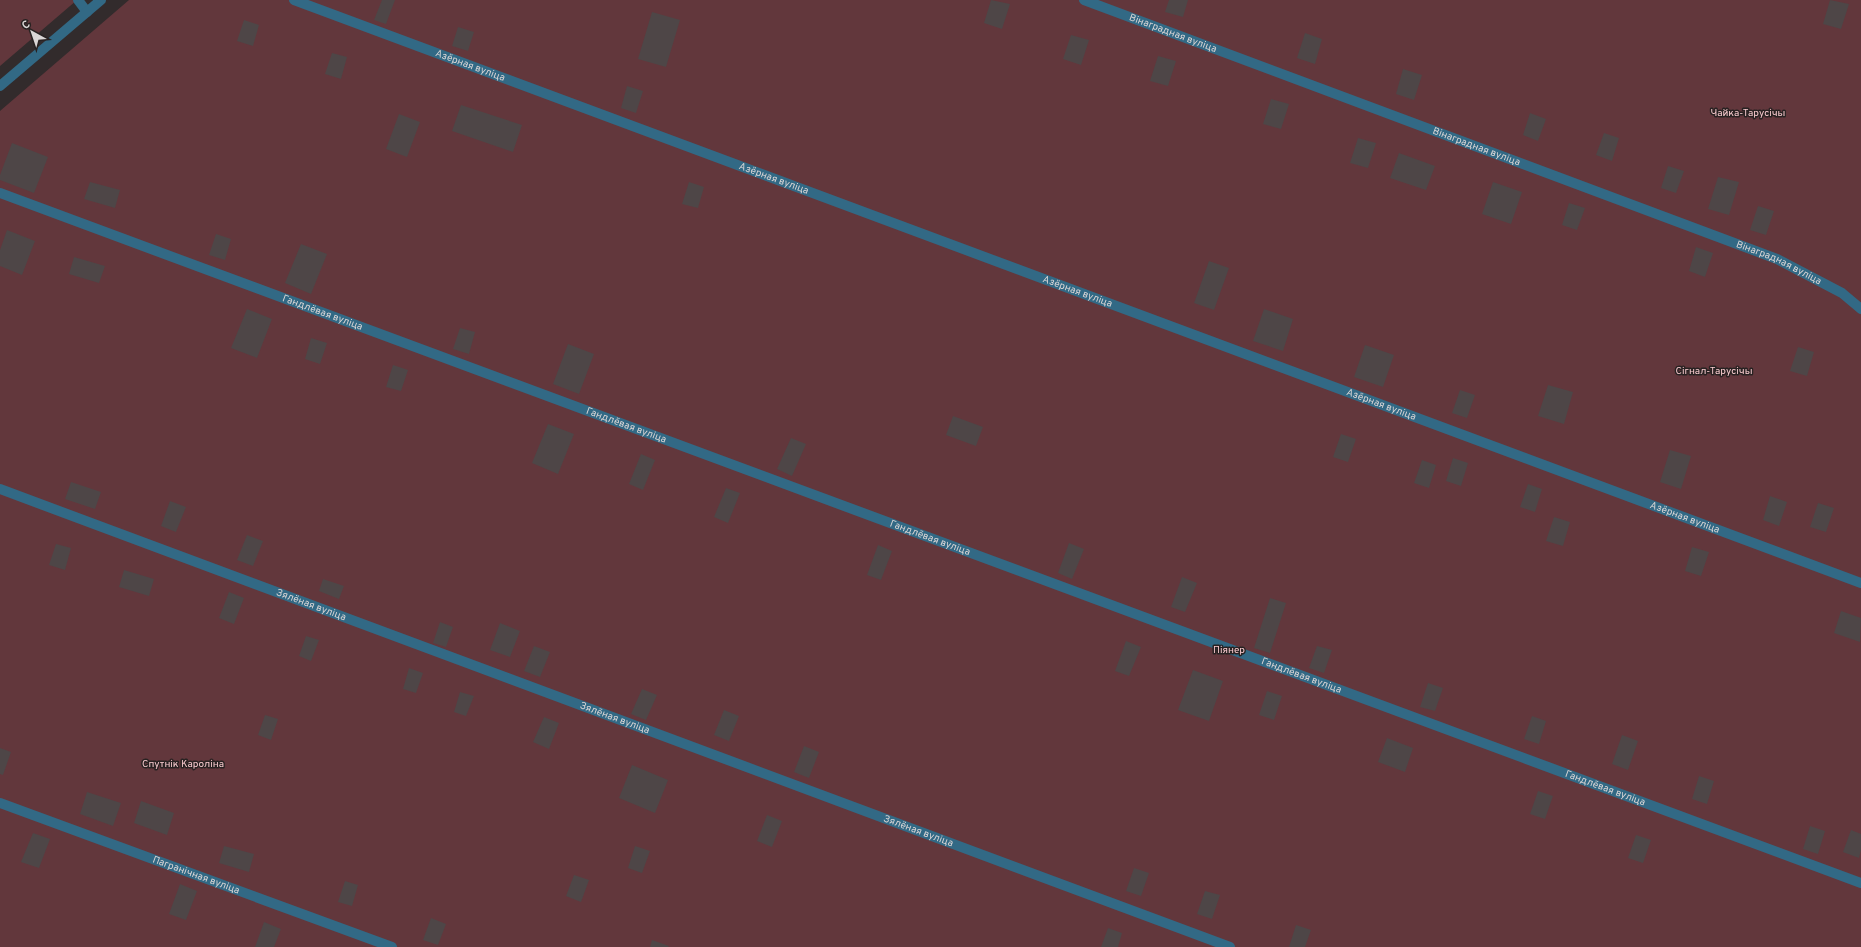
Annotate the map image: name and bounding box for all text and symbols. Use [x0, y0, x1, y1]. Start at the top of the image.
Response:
street label: Вінаградная вуліца [1127, 11, 1219, 56]
north arrow [12, 12, 52, 52]
text: С [19, 17, 33, 33]
street label: Азёрная вуліца [433, 47, 507, 84]
park label: Чайка-Тарусічы [1711, 107, 1785, 120]
street label: Вінаградная вуліца [1431, 124, 1522, 169]
street label: Азёрная вуліца [737, 160, 811, 197]
street label: Вінаградная вуліца [1734, 238, 1824, 288]
street label: Азёрная вуліца [1041, 273, 1114, 310]
street label: Гандлёвая вуліца [281, 292, 365, 333]
park label: Сігнал-Тарусічы [1676, 365, 1752, 378]
street label: Азёрная вуліца [1344, 386, 1418, 423]
street label: Гандлёвая вуліца [584, 404, 668, 446]
street label: Азёрная вуліца [1648, 499, 1722, 536]
street label: Гандлёвая вуліца [888, 517, 972, 559]
street label: Зялёная вуліца [274, 586, 348, 624]
park label: Піянер [1213, 644, 1245, 657]
street label: Гандлёвая вуліца [1259, 655, 1343, 696]
street label: Зялёная вуліца [578, 699, 652, 737]
park label: Спутнік Кароліна [142, 758, 224, 771]
street label: Гандлёвая вуліца [1563, 767, 1647, 809]
street label: Зялёная вуліца [882, 812, 955, 850]
street label: Пагранічная вуліца [151, 853, 242, 897]

